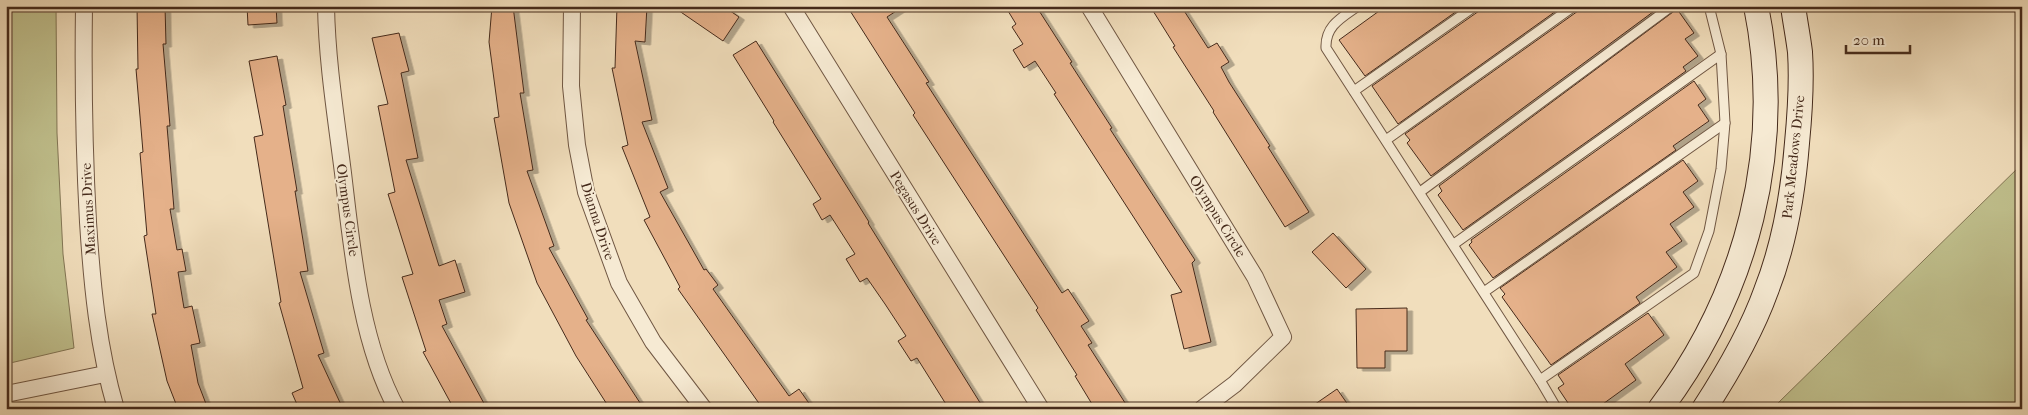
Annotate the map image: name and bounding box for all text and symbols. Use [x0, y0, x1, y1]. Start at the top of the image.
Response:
scale bar [1846, 22, 1909, 54]
text: 20 m [1853, 31, 1885, 49]
street label: Park Meadows Drive [1779, 94, 1808, 220]
street label: Maximus Drive [78, 162, 99, 256]
street label: Olympus Circle [333, 163, 362, 258]
street label: Pegasus Drive [886, 168, 945, 249]
street label: Olympus Circle [1186, 172, 1250, 260]
street label: Dianna Drive [577, 180, 618, 262]

